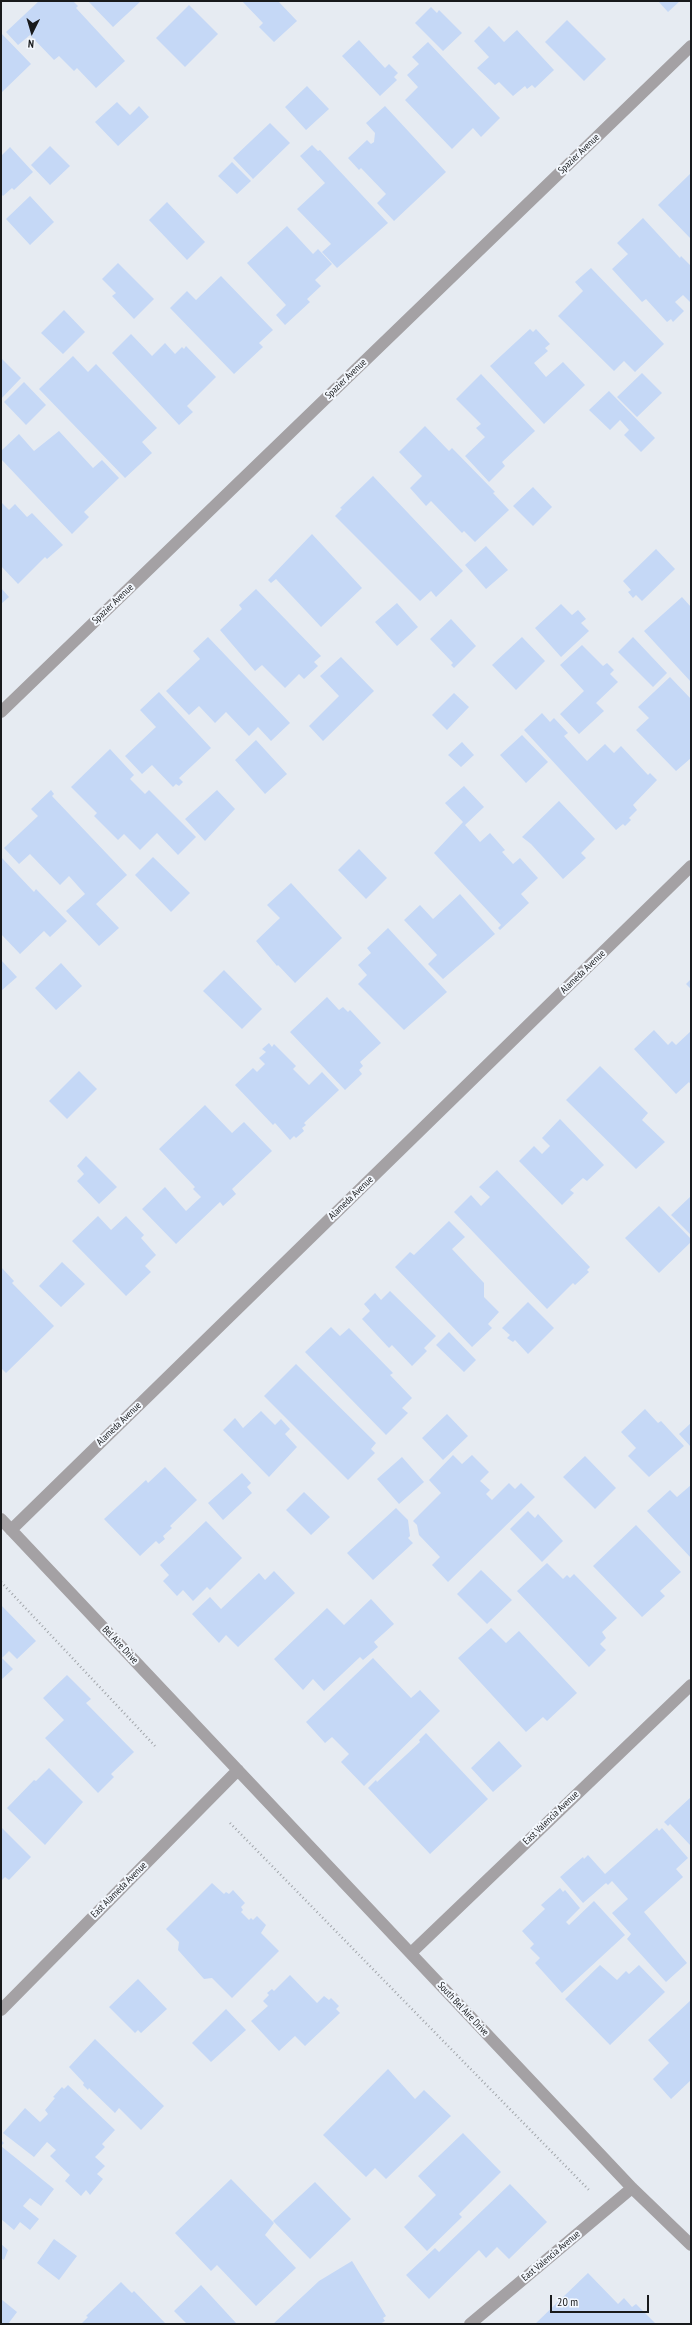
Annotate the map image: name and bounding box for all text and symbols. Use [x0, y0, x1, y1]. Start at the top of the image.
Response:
north arrow [12, 12, 52, 52]
text: N [27, 37, 35, 51]
street label: Spazier Avenue [556, 131, 602, 177]
street label: Spazier Avenue [323, 356, 369, 402]
street label: Spazier Avenue [90, 581, 136, 627]
street label: Alameda Avenue [558, 948, 608, 996]
street label: Alameda Avenue [326, 1174, 376, 1222]
street label: Alameda Avenue [94, 1400, 144, 1448]
street label: Bel Aire Drive [99, 1624, 141, 1666]
street label: East Valencia Avenue [521, 1788, 581, 1848]
street label: East Alameda Avenue [89, 1860, 149, 1920]
street label: South Bel Aire Drive [435, 1979, 491, 2039]
street label: East Valencia Avenue [519, 2228, 583, 2284]
scale bar [552, 2287, 651, 2313]
text: 20 m [557, 2294, 578, 2309]

